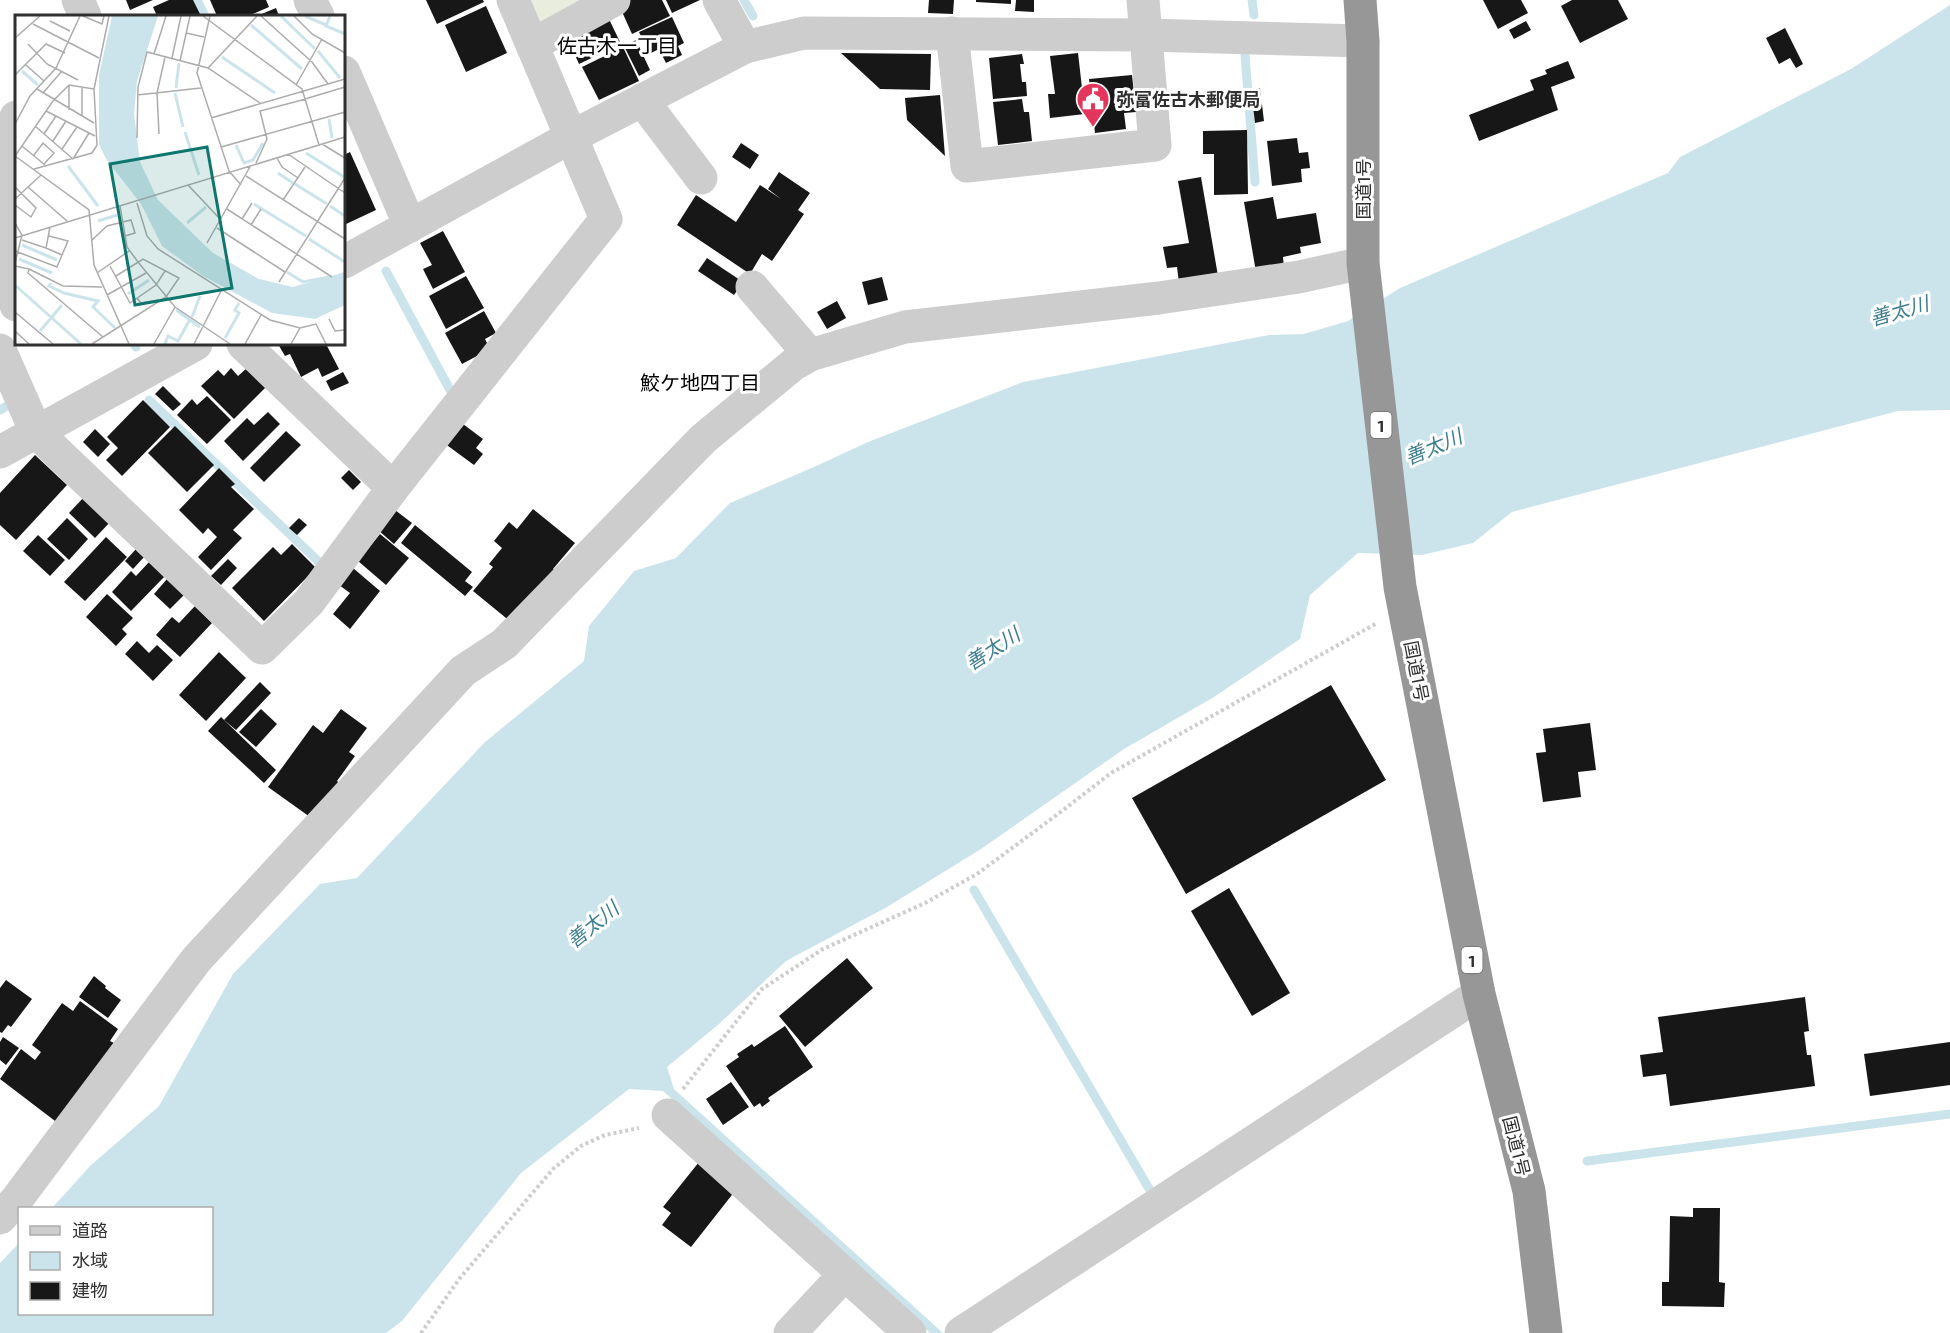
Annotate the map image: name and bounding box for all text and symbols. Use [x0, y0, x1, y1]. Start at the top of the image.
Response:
inset map [15, 15, 345, 345]
district label: 佐古木一丁目 [557, 33, 677, 57]
public building icon: 弥富佐古木郵便局 [1075, 81, 1111, 128]
place label: 弥富佐古木郵便局 [1116, 88, 1260, 110]
street label: 国道1号 [1352, 158, 1374, 220]
water label: 善太川 [1867, 290, 1933, 330]
district label: 鮫ケ地四丁目 [640, 370, 760, 394]
road number: 1 [1370, 412, 1392, 438]
water label: 善太川 [1401, 422, 1467, 469]
water label: 善太川 [960, 621, 1025, 674]
street label: 国道1号 [1400, 639, 1434, 703]
water label: 善太川 [561, 895, 624, 952]
road number: 1 [1462, 947, 1482, 973]
street label: 国道1号 [1499, 1114, 1535, 1178]
legend [18, 1207, 213, 1315]
text: 道路 [72, 1219, 108, 1241]
text: 水域 [72, 1249, 108, 1271]
text: 建物 [72, 1279, 108, 1301]

